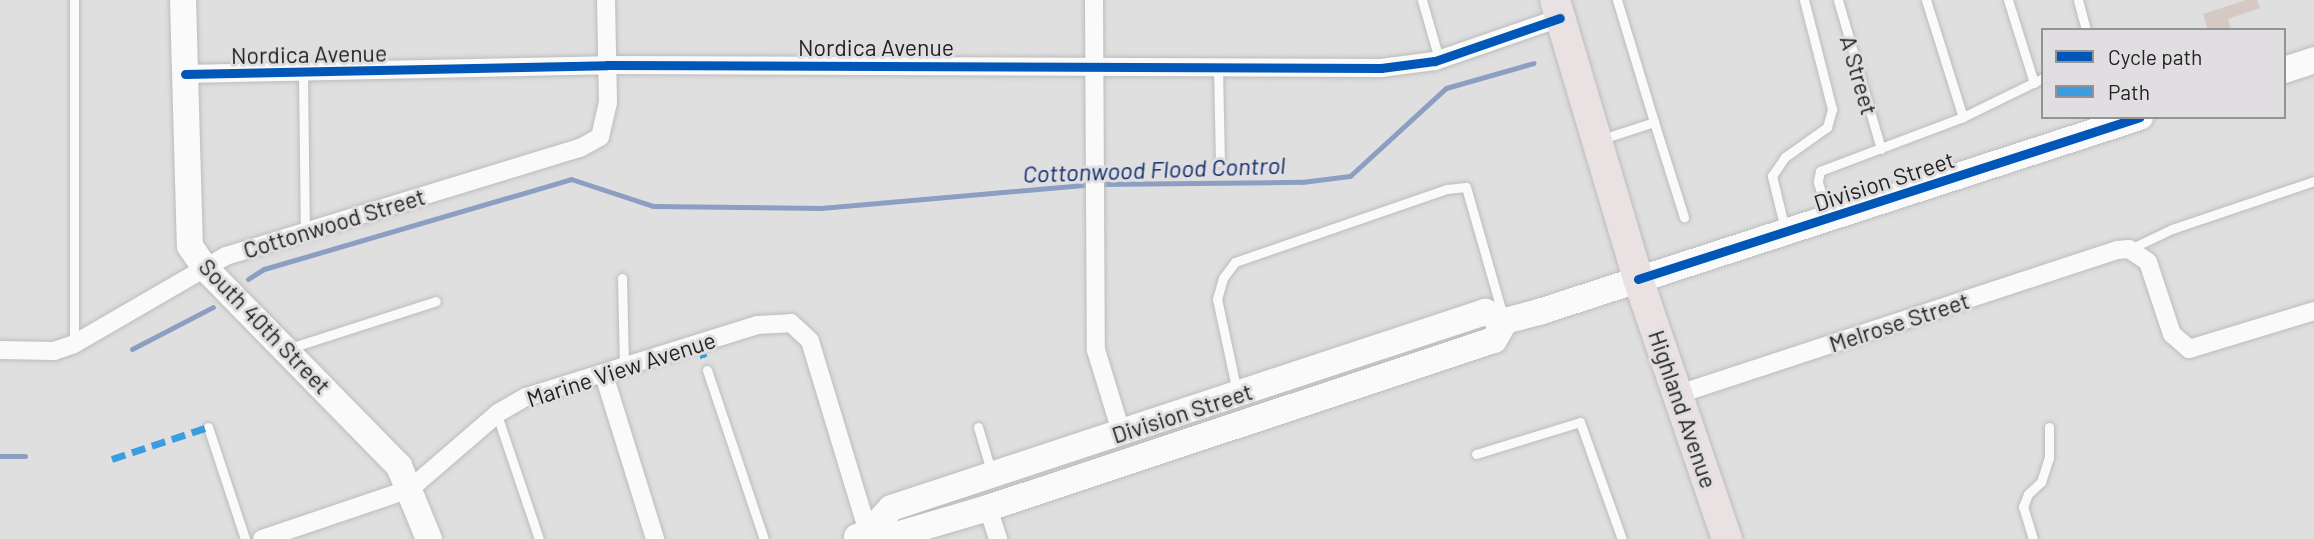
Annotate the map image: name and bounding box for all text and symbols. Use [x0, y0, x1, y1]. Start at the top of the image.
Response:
legend [2041, 28, 2286, 119]
street label: A Street [1835, 32, 1883, 118]
street label: Nordica Avenue [798, 33, 954, 61]
street label: Nordica Avenue [231, 39, 387, 69]
text: Cycle path [2108, 44, 2202, 69]
text: Path [2108, 79, 2150, 104]
street label: Division Street [1810, 145, 1958, 217]
water label: Cottonwood Flood Control [1022, 150, 1286, 188]
street label: Cottonwood Street [240, 182, 428, 264]
street label: South 40th Street [193, 253, 337, 399]
street label: Melrose Street [1826, 286, 1972, 358]
street label: Marine View Avenue [523, 325, 719, 413]
street label: Highland Avenue [1643, 326, 1723, 492]
street label: Division Street [1108, 377, 1256, 449]

